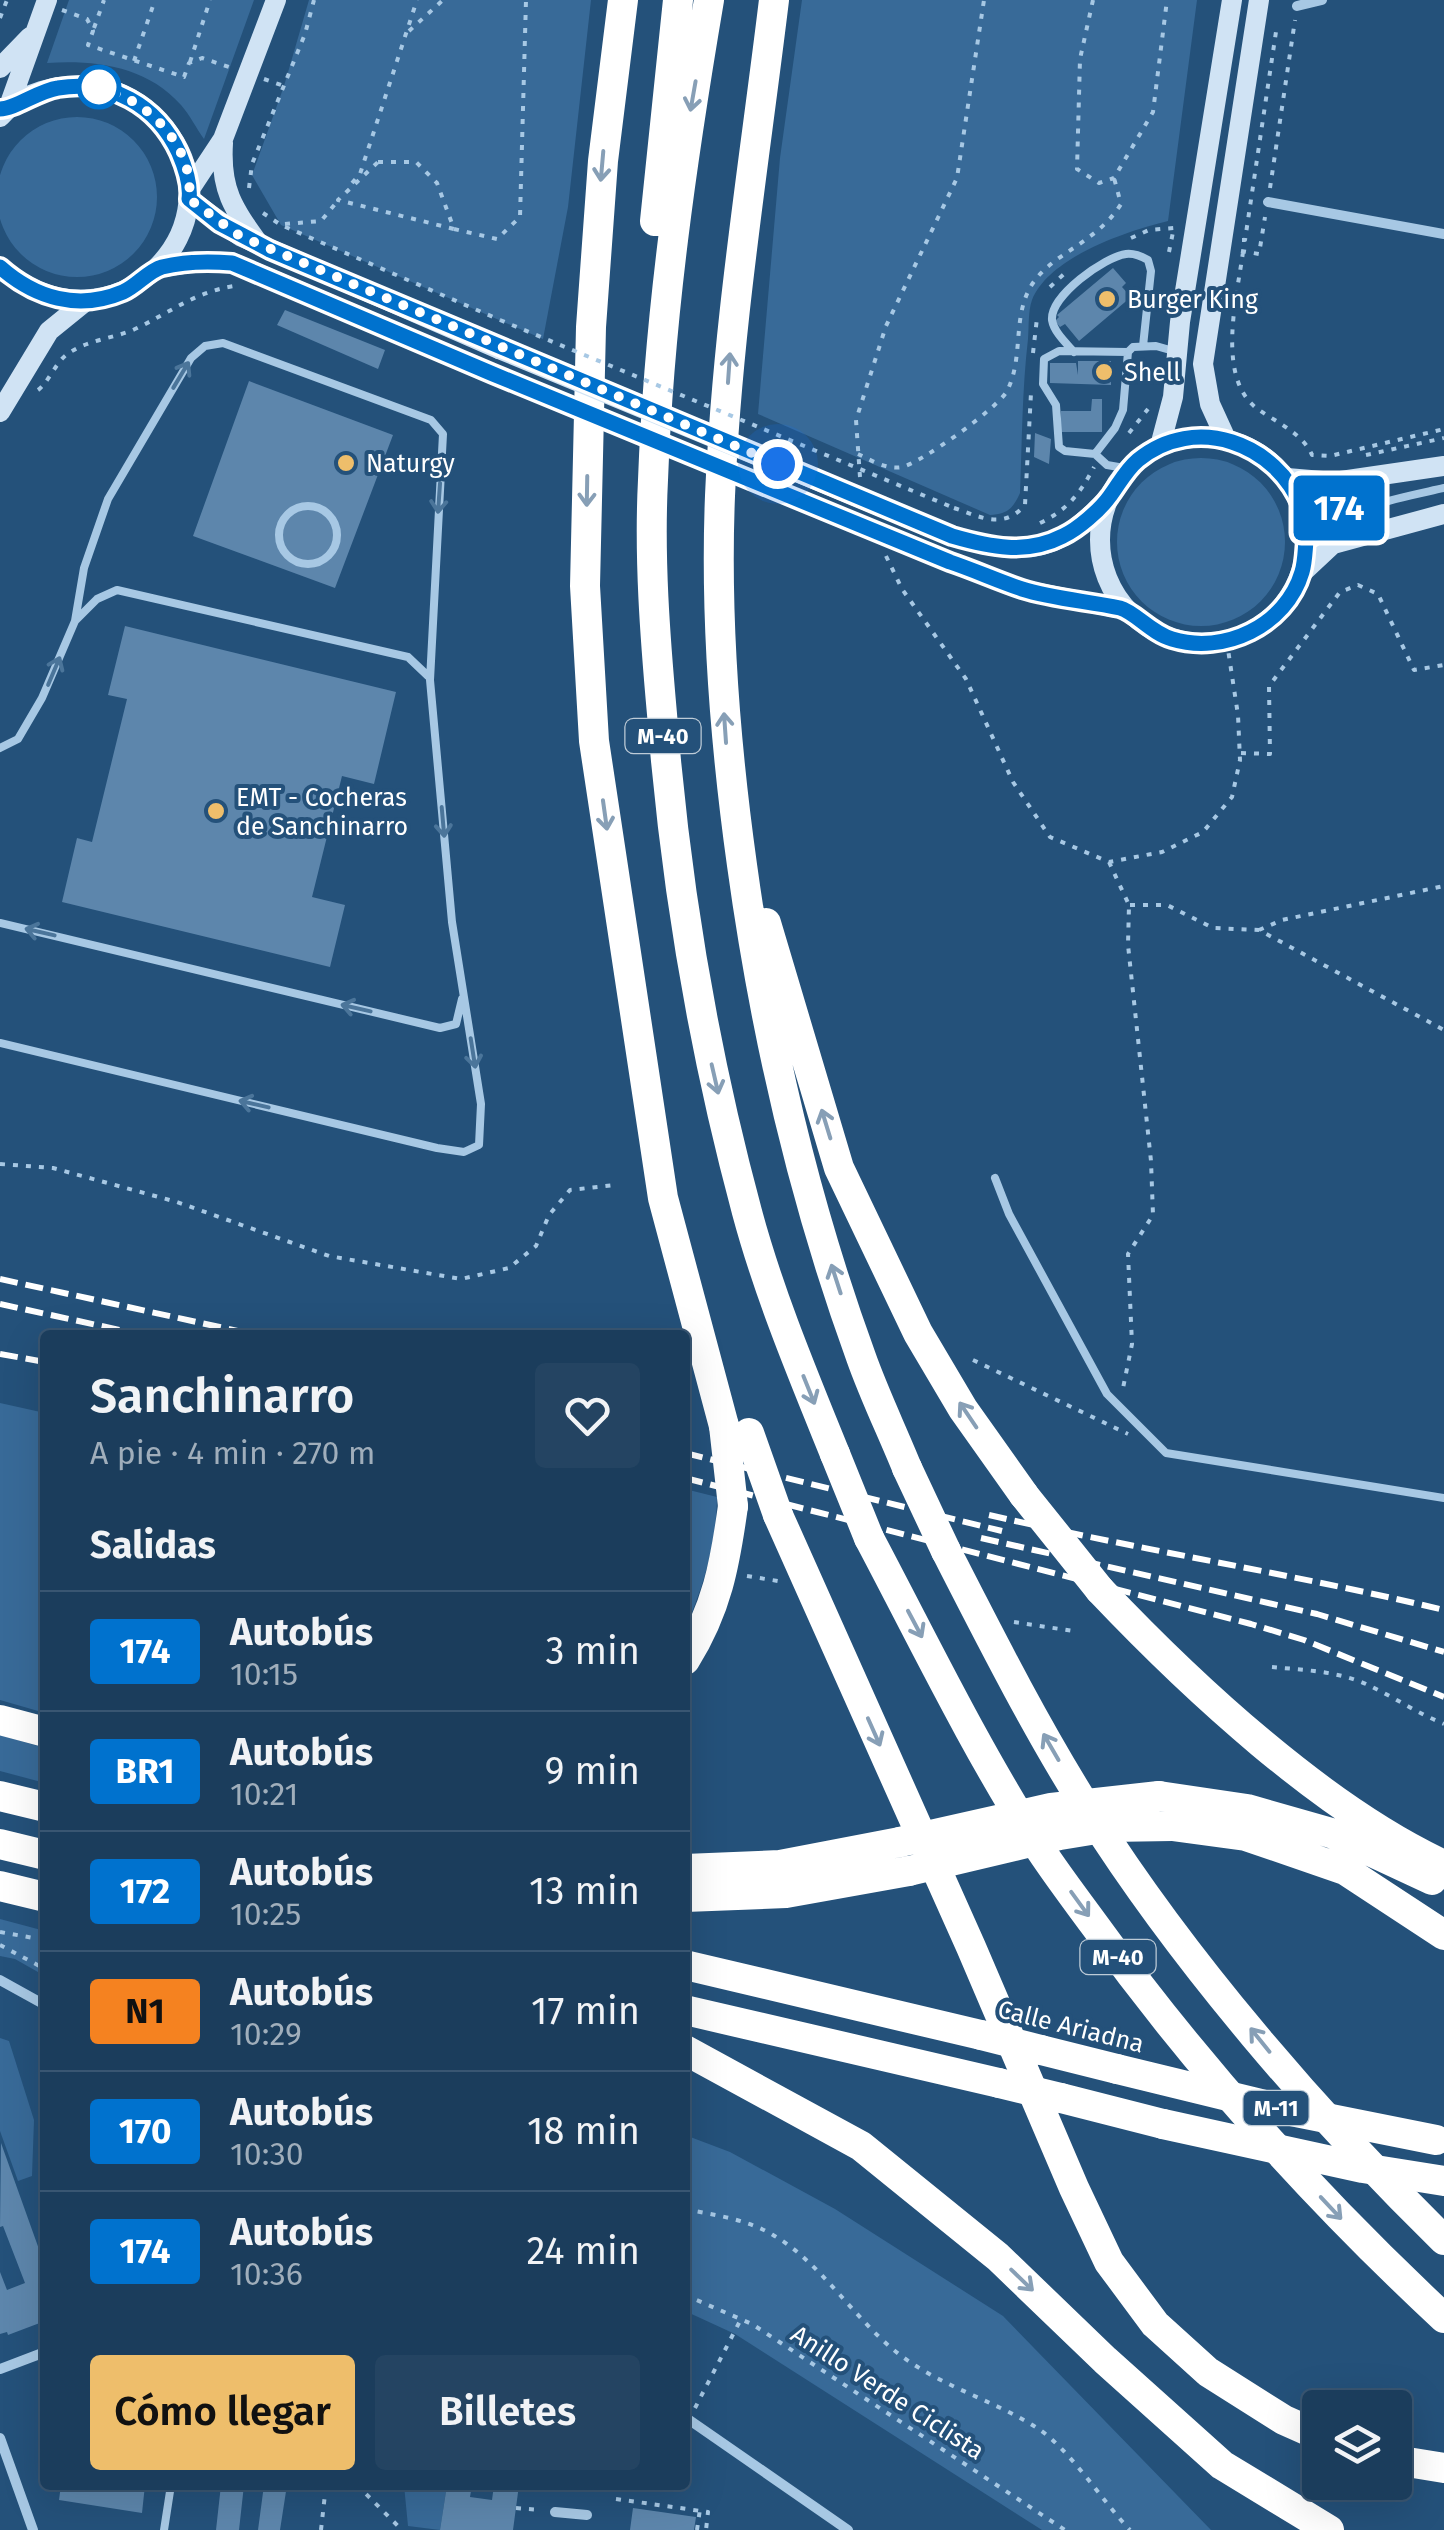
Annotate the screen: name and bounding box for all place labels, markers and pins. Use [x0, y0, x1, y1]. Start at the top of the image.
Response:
unlabelled marker [78, 66, 120, 108]
place label: Burger King [1127, 285, 1258, 315]
marker: Burger King [1096, 288, 1118, 310]
place label: Shell [1124, 358, 1181, 388]
marker: Shell [1093, 361, 1115, 383]
place label: Naturgy [366, 449, 456, 479]
marker: Naturgy [335, 452, 357, 474]
place label: EMT - Cocheras de Sanchinarro [236, 783, 408, 842]
marker: EMT - Cocheras de Sanchinarro [205, 800, 227, 822]

